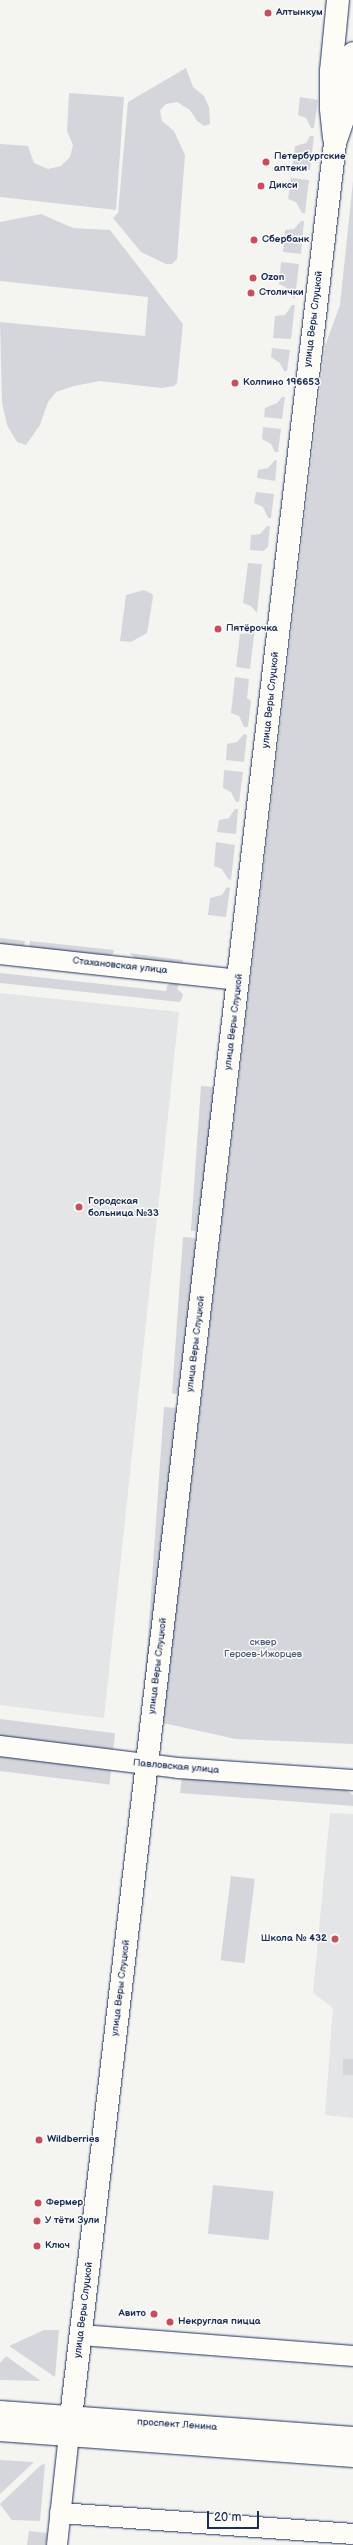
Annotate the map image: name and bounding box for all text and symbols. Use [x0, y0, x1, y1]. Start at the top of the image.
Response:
place label: Алтынкум [276, 7, 323, 19]
marker: Алтынкум [263, 8, 273, 18]
place label: Петербургские аптеки [274, 150, 345, 174]
marker: Петербургские аптеки [261, 157, 271, 167]
place label: Дикси [269, 180, 298, 192]
marker: Дикси [256, 181, 266, 191]
place label: Сбербанк [262, 234, 309, 246]
marker: Сбербанк [249, 235, 259, 245]
street label: улица Веры Слуцкой [302, 270, 326, 368]
place label: Ozon [261, 272, 284, 284]
marker: Ozon [248, 273, 258, 283]
place label: Столички [259, 287, 304, 299]
marker: Столички [246, 288, 256, 298]
place label: Колпино 196653 [243, 377, 320, 389]
marker: Колпино 196653 [230, 378, 240, 388]
place label: Пятёрочка [226, 623, 278, 635]
marker: Пятёрочка [213, 624, 223, 634]
street label: улица Веры Слуцкой [260, 651, 282, 749]
street label: Стахановская улица [72, 955, 168, 977]
street label: улица Веры Слуцкой [222, 973, 246, 1071]
place label: Городская больница №33 [88, 1195, 159, 1218]
marker: Городская больница №33 [73, 1201, 85, 1213]
street label: улица Веры Слуцкой [184, 1295, 208, 1393]
street label: улица Веры Слуцкой [146, 1617, 170, 1715]
park label: сквер Героев-Ижорцев [224, 1636, 302, 1660]
street label: Павловская улица [132, 1757, 220, 1777]
place label: Школа № 432 [261, 1933, 327, 1945]
marker: Школа № 432 [330, 1934, 340, 1944]
street label: улица Веры Слуцкой [109, 1939, 133, 2037]
place label: Wildberries [47, 2134, 99, 2146]
marker: Wildberries [34, 2135, 44, 2145]
place label: Фермер [46, 2197, 83, 2209]
marker: Фермер [33, 2198, 43, 2208]
place label: У тёти Зули [45, 2215, 99, 2227]
marker: У тёти Зули [32, 2216, 42, 2226]
place label: Ключ [45, 2240, 70, 2252]
marker: Ключ [32, 2241, 42, 2251]
street label: улица Веры Слуцкой [72, 2261, 96, 2359]
place label: Авито [119, 2308, 146, 2320]
marker: Авито [149, 2309, 159, 2319]
place label: Некруглая пицца [178, 2316, 261, 2328]
marker: Некруглая пицца [165, 2317, 175, 2327]
street label: проспект Ленина [137, 2416, 217, 2434]
scale bar [209, 2503, 261, 2529]
text: 20 m [214, 2510, 241, 2525]

